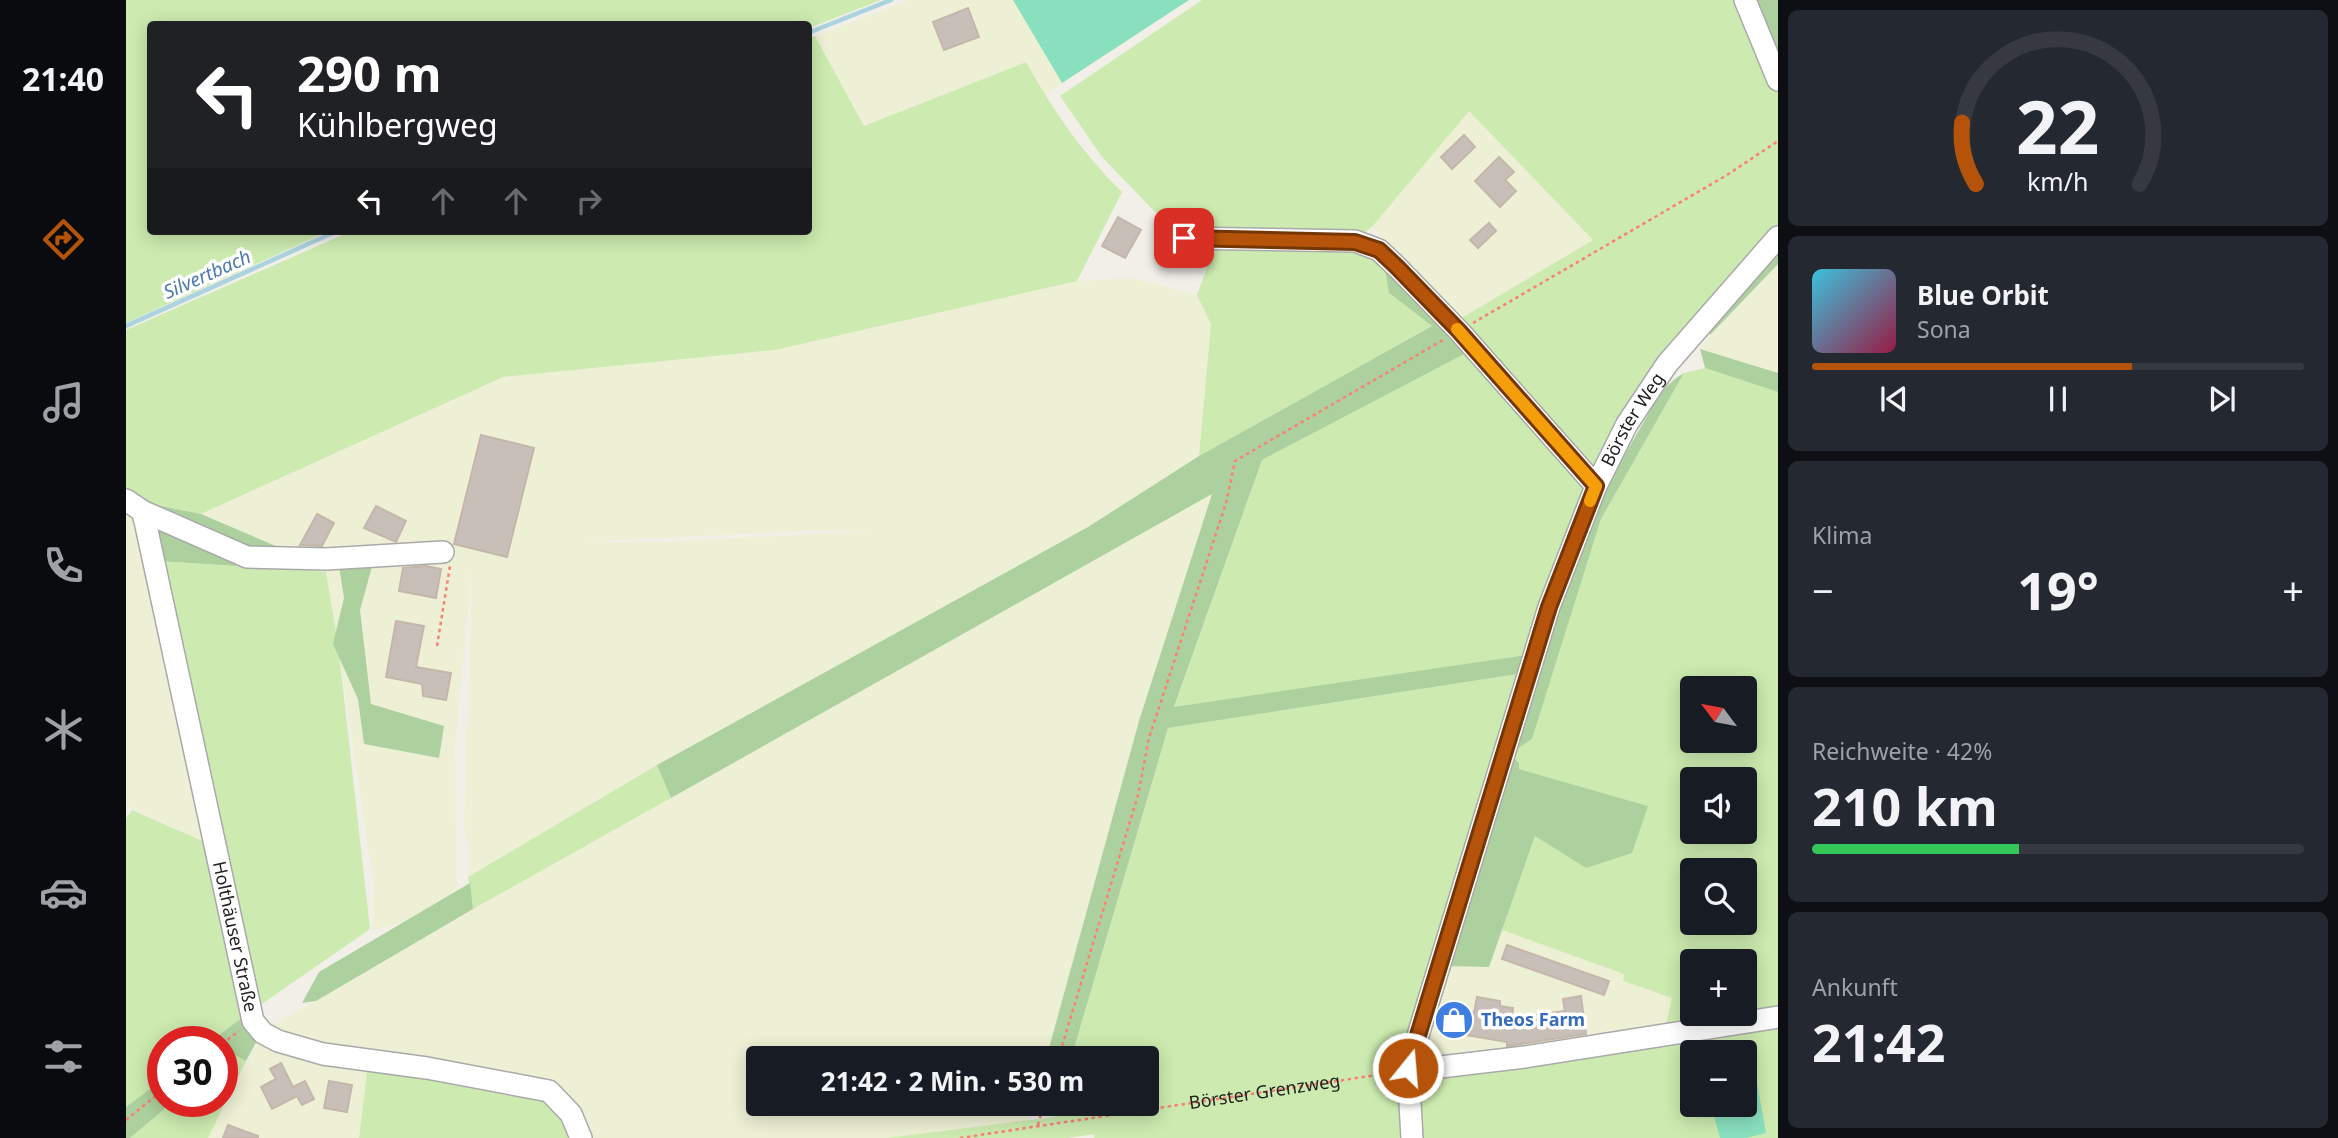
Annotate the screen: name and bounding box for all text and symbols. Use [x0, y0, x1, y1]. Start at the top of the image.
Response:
text: 290 m [297, 40, 442, 106]
icon: left [182, 49, 273, 140]
text: 21:40 [22, 57, 104, 100]
text: 22 [2016, 76, 2100, 175]
text: Kühlbergweg [297, 103, 498, 146]
text: km/h [2027, 164, 2089, 198]
icon: left [351, 182, 389, 220]
icon: ahead [424, 182, 462, 220]
icon: ahead [497, 182, 535, 220]
icon: right [570, 182, 608, 220]
pin [1154, 208, 1214, 268]
icon: directions [39, 215, 88, 264]
icon: arrive [1165, 219, 1203, 257]
water label: Silvertbach [159, 243, 255, 305]
text: Blue Orbit [1917, 277, 2049, 313]
text: Sona [1917, 313, 1971, 345]
street label: Börster Weg [1595, 368, 1669, 470]
icon: music [39, 378, 88, 427]
icon: previous [1875, 380, 1913, 418]
icon: pause [2039, 380, 2077, 418]
icon: next [2203, 380, 2241, 418]
text: Klima [1812, 519, 1873, 551]
icon: phone [39, 541, 88, 590]
text: 19° [2017, 554, 2099, 625]
text: − [1812, 564, 1834, 616]
text: + [2282, 564, 2304, 616]
north arrow [1680, 676, 1757, 752]
map controls [1680, 676, 1757, 1117]
icon: climate [39, 705, 88, 754]
text: Reichweite · 42% [1812, 735, 1992, 767]
button: sound [1680, 767, 1757, 844]
text: 210 km [1812, 770, 1998, 841]
button: search [1680, 858, 1757, 935]
street label: Holthäuser Straße [208, 859, 264, 1014]
icon: car [39, 868, 88, 917]
button: + [1680, 949, 1757, 1026]
text: Ankunft [1812, 971, 1898, 1003]
shop icon: Theos Farm [1433, 999, 1475, 1041]
text: 21:42 [1812, 1006, 1946, 1077]
place label: Theos Farm [1481, 1007, 1585, 1031]
speed limit sign: 30 [147, 1026, 238, 1117]
position arrow [1371, 1031, 1445, 1105]
icon: filters [39, 1032, 88, 1081]
button: − [1680, 1040, 1757, 1117]
text: 21:42 · 2 Min. · 530 m [821, 1063, 1084, 1099]
street label: Börster Grenzweg [1187, 1068, 1342, 1114]

